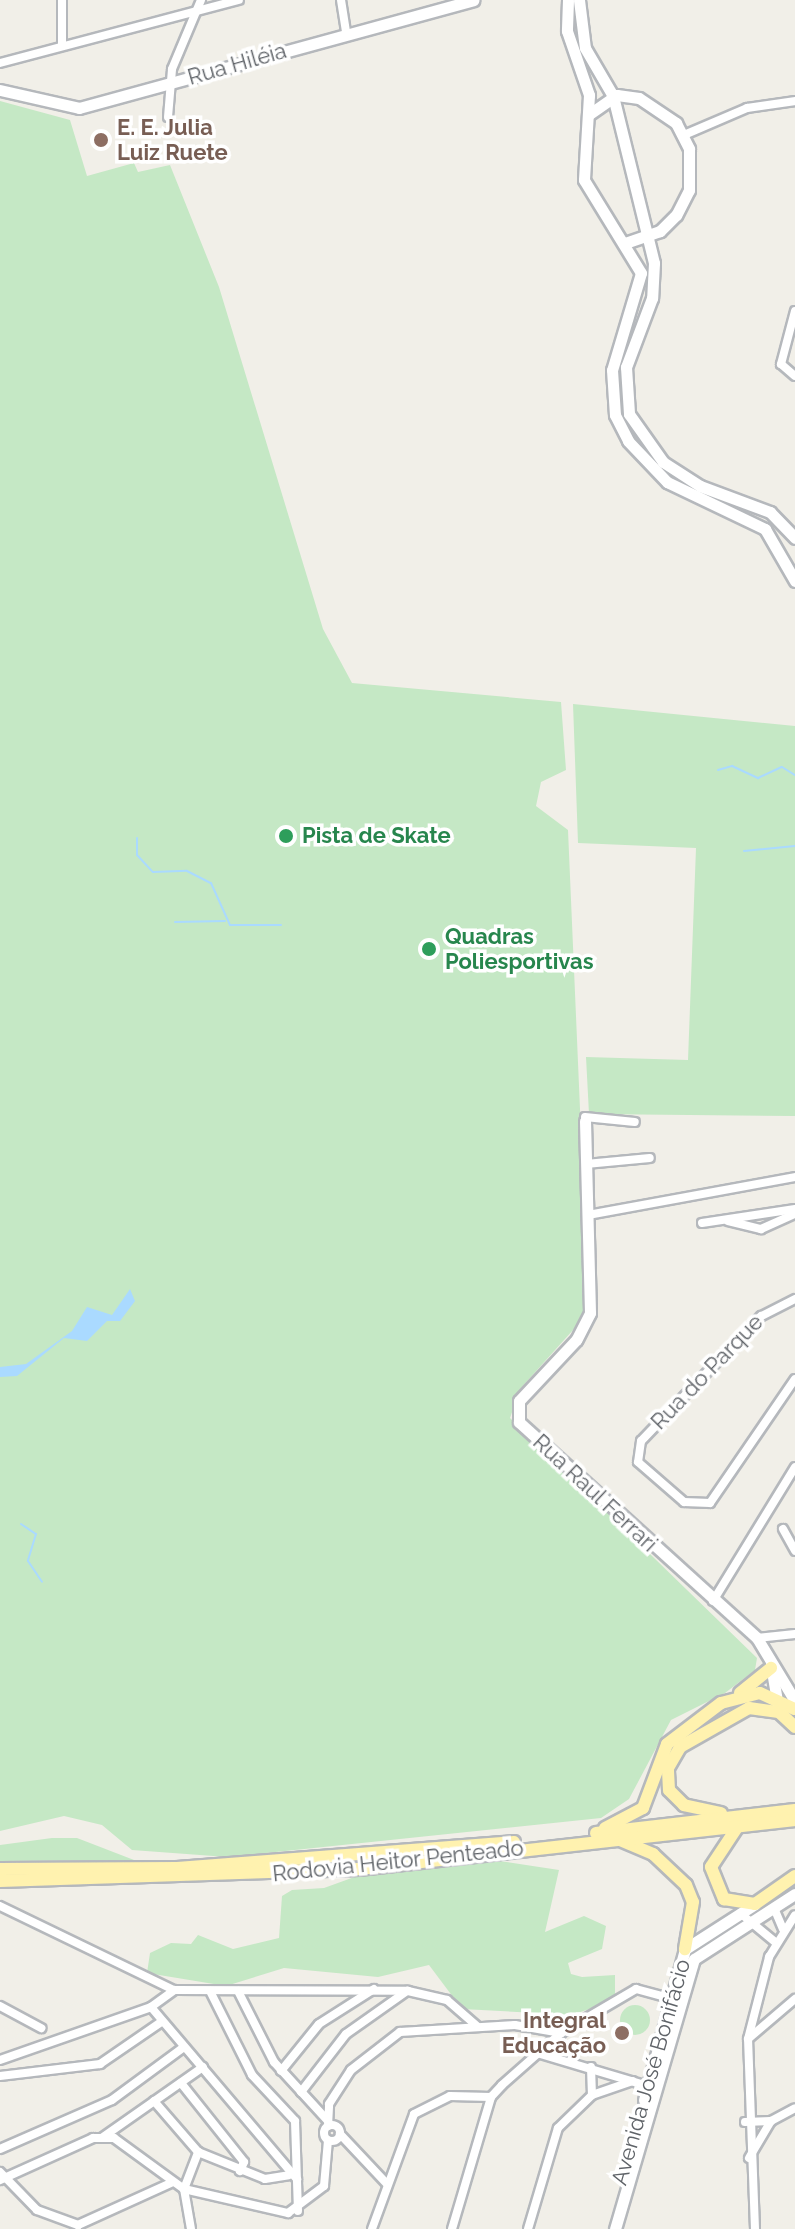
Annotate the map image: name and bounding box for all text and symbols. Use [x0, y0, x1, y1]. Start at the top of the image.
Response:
street label: Rua Hiléia [185, 37, 289, 91]
place label: E. E. Julia Luiz Ruete [117, 114, 228, 166]
marker: E. E. Julia Luiz Ruete [92, 131, 110, 149]
place label: Pista de Skate [302, 823, 451, 849]
marker: Pista de Skate [277, 827, 295, 845]
place label: Quadras Poliesportivas [445, 923, 594, 974]
marker: Quadras Poliesportivas [420, 940, 438, 958]
street label: Rua do Parque [645, 1309, 769, 1435]
street label: Rua Raul Ferrari [527, 1429, 663, 1557]
street label: Rodovia Heitor Penteado [271, 1835, 525, 1887]
street label: Avenida José Bonifácio [606, 1956, 696, 2188]
place label: Integral Educação [502, 2007, 606, 2058]
marker: Integral Educação [613, 2024, 631, 2042]

